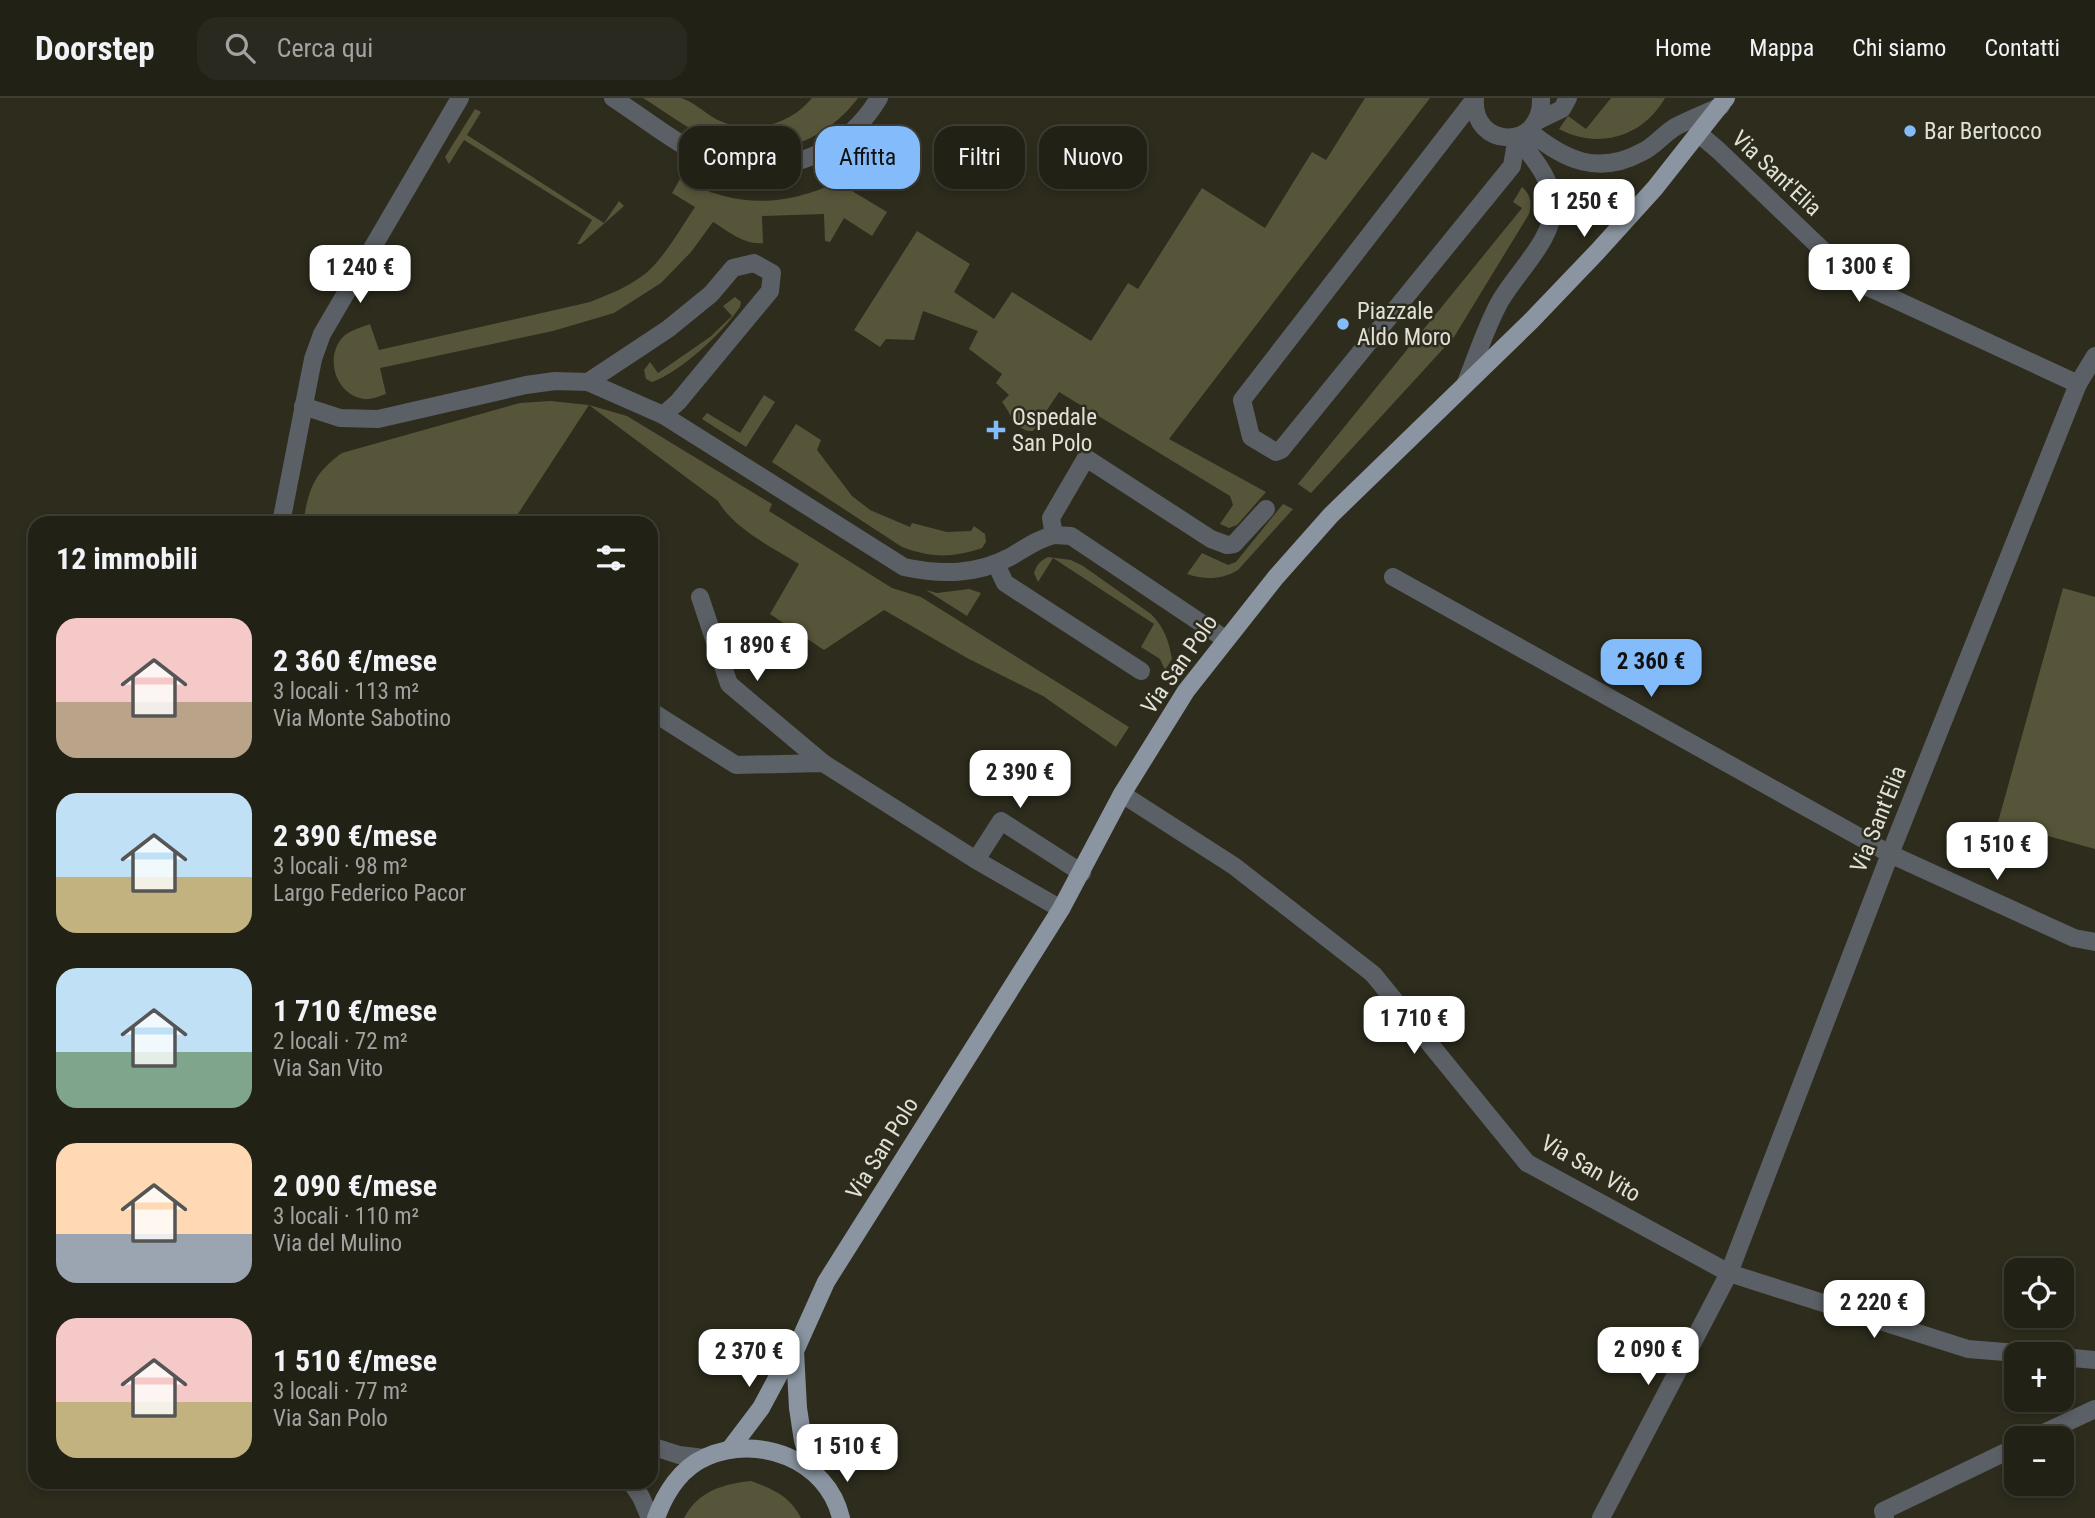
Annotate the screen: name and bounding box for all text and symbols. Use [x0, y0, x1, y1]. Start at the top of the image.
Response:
search box [197, 17, 687, 80]
text: Doorstep [35, 29, 155, 68]
icon: search [221, 29, 259, 67]
text: Cerca qui [277, 33, 373, 63]
text: Home [1655, 34, 1711, 62]
text: Mappa [1749, 34, 1814, 62]
text: Chi siamo [1852, 34, 1946, 62]
text: Contatti [1984, 34, 2060, 62]
place label: Bar Bertocco [1924, 118, 2042, 145]
marker: Bar Bertocco [1902, 123, 1918, 139]
street label: Via Sant'Elia [1726, 125, 1827, 222]
chip: Compra [679, 126, 801, 189]
chip: Affitta [815, 126, 920, 189]
chip: Filtri [934, 126, 1025, 189]
chip: Nuovo [1039, 126, 1147, 189]
pin: 1 250 € [1519, 180, 1649, 239]
text: 1 250 € [1550, 188, 1618, 215]
pin: 1 300 € [1794, 244, 1924, 304]
pin: 1 240 € [295, 246, 425, 305]
text: 1 300 € [1825, 253, 1893, 280]
text: 1 240 € [326, 254, 394, 281]
place label: Piazzale Aldo Moro [1357, 298, 1451, 351]
marker: Piazzale Aldo Moro [1335, 316, 1351, 332]
place label: Ospedale San Polo [1012, 404, 1097, 457]
marker: Ospedale San Polo [986, 420, 1006, 440]
icon: filters [592, 539, 630, 577]
text: 12 immobili [56, 541, 198, 576]
street label: Via San Polo [1135, 610, 1223, 719]
pin: 1 890 € [692, 624, 822, 683]
text: 1 890 € [723, 632, 791, 659]
pin: 2 360 € [1586, 640, 1716, 699]
text: 2 360 €/mese [273, 643, 437, 678]
icon: home [112, 646, 196, 730]
text: 2 360 € [1617, 648, 1685, 675]
text: 3 locali · 113 m² [273, 678, 419, 705]
text: Via Monte Sabotino [273, 705, 451, 732]
pin: 2 390 € [955, 750, 1085, 810]
text: 2 390 € [986, 759, 1054, 786]
street label: Via Sant'Elia [1845, 762, 1912, 876]
text: 2 390 €/mese [273, 818, 437, 853]
icon: home [112, 821, 196, 905]
pin: 1 510 € [1932, 822, 2062, 882]
text: 1 510 € [1963, 831, 2031, 858]
text: 3 locali · 98 m² [273, 853, 408, 880]
text: Largo Federico Pacor [273, 880, 466, 907]
text: 1 710 €/mese [273, 993, 437, 1028]
icon: home [112, 996, 196, 1080]
pin: 1 710 € [1349, 996, 1479, 1056]
text: 1 710 € [1380, 1005, 1448, 1032]
text: 2 locali · 72 m² [273, 1028, 408, 1055]
text: Via San Vito [273, 1055, 383, 1082]
street label: Via San Polo [841, 1092, 924, 1204]
street label: Via San Vito [1536, 1129, 1645, 1208]
text: 2 090 €/mese [273, 1168, 437, 1203]
icon: home [112, 1171, 196, 1255]
text: 3 locali · 110 m² [273, 1203, 419, 1230]
text: Via del Mulino [273, 1230, 402, 1257]
map controls [2004, 1258, 2074, 1496]
button: locate [2004, 1258, 2074, 1328]
pin: 2 220 € [1809, 1280, 1939, 1340]
text: 2 220 € [1840, 1289, 1908, 1316]
pin: 2 090 € [1583, 1328, 1713, 1387]
pin: 2 370 € [684, 1330, 814, 1389]
text: 2 090 € [1614, 1336, 1682, 1363]
text: 2 370 € [715, 1338, 783, 1365]
button: + [2004, 1342, 2074, 1412]
text: 1 510 €/mese [273, 1343, 437, 1378]
icon: home [112, 1346, 196, 1430]
text: 3 locali · 77 m² [273, 1378, 408, 1405]
text: Via San Polo [273, 1405, 388, 1432]
pin: 1 510 € [782, 1424, 912, 1484]
button: − [2004, 1426, 2074, 1496]
text: 1 510 € [813, 1433, 881, 1460]

